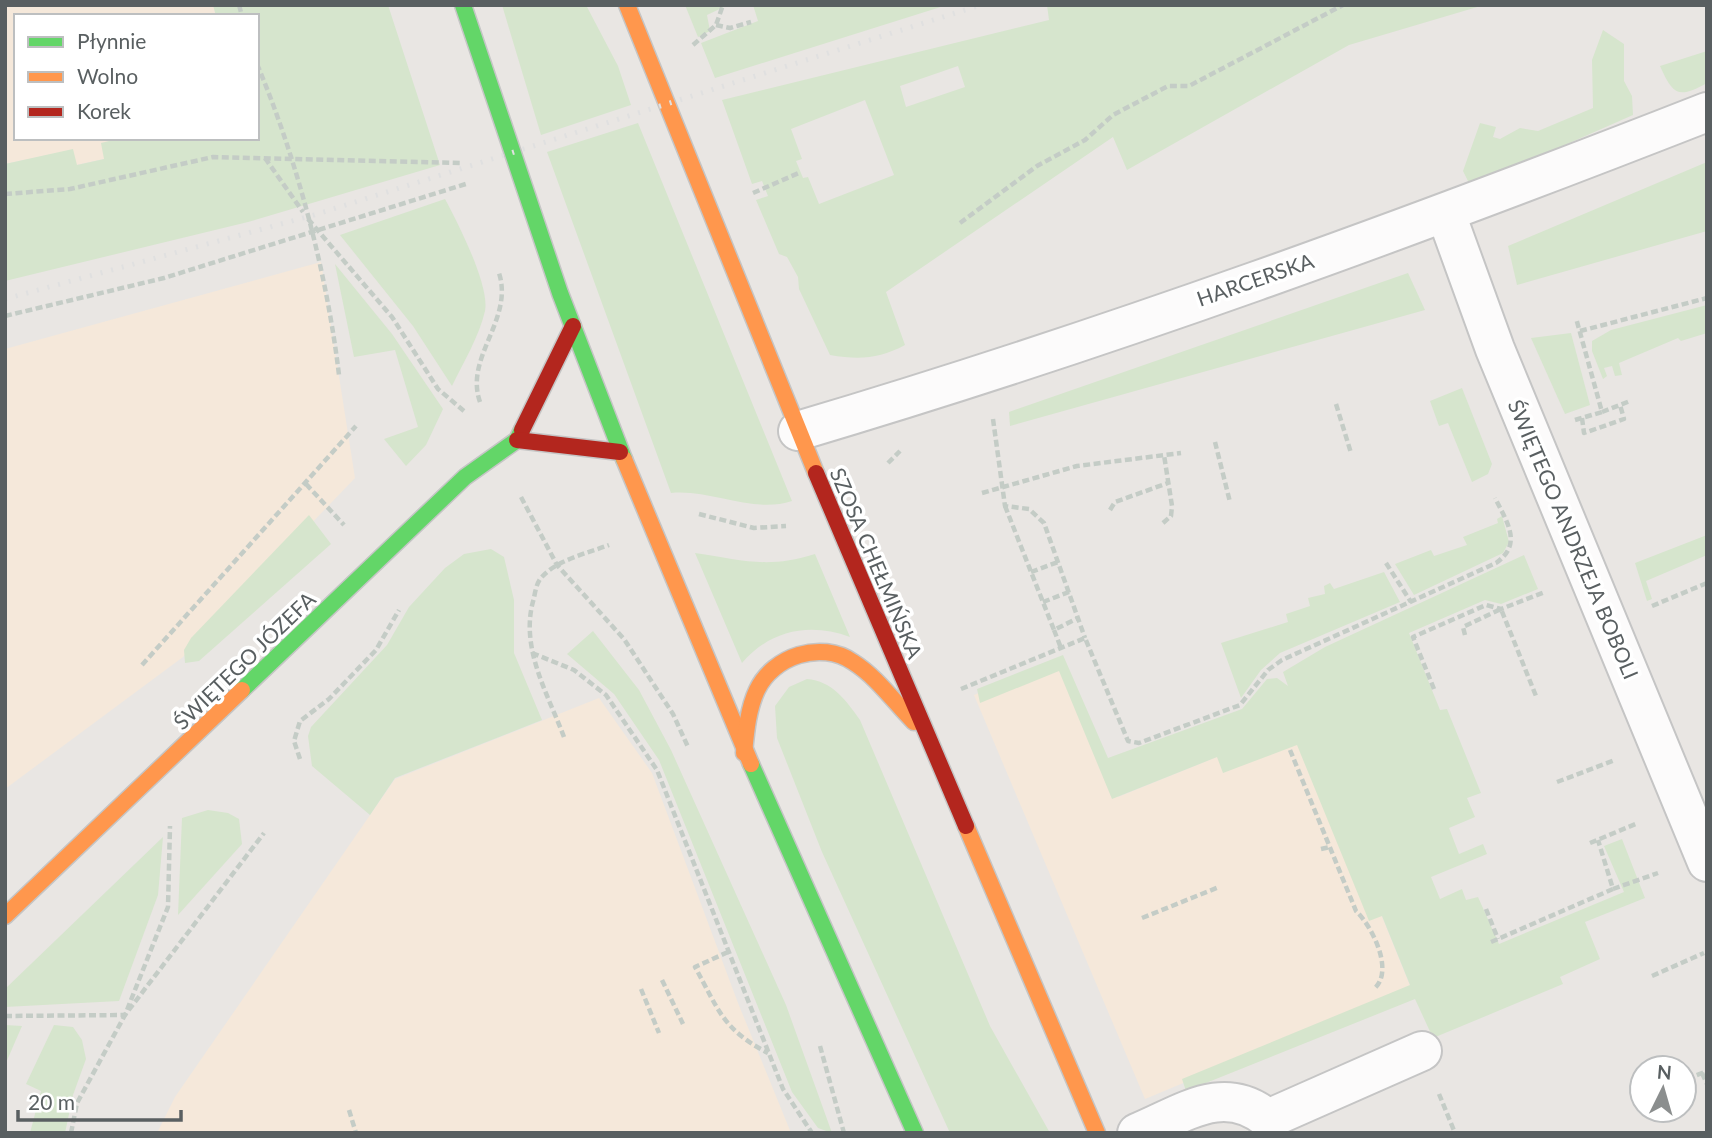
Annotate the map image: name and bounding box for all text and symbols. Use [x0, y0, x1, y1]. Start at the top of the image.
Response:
legend [14, 14, 259, 140]
text: Płynnie [77, 28, 146, 53]
text: Wolno [77, 63, 138, 88]
text: Korek [77, 98, 131, 123]
street label: HARCERSKA [1193, 247, 1318, 311]
street label: ŚWIĘTEGO ANDRZEJA BOBOLI [1504, 395, 1644, 683]
street label: SZOSA CHEŁMIŃSKA [825, 464, 929, 663]
street label: ŚWIĘTEGO JÓZEFA [168, 585, 321, 734]
north arrow [1628, 1054, 1698, 1124]
text: N [1656, 1059, 1673, 1084]
scale bar [18, 1078, 180, 1122]
text: 20 m [28, 1089, 75, 1114]

